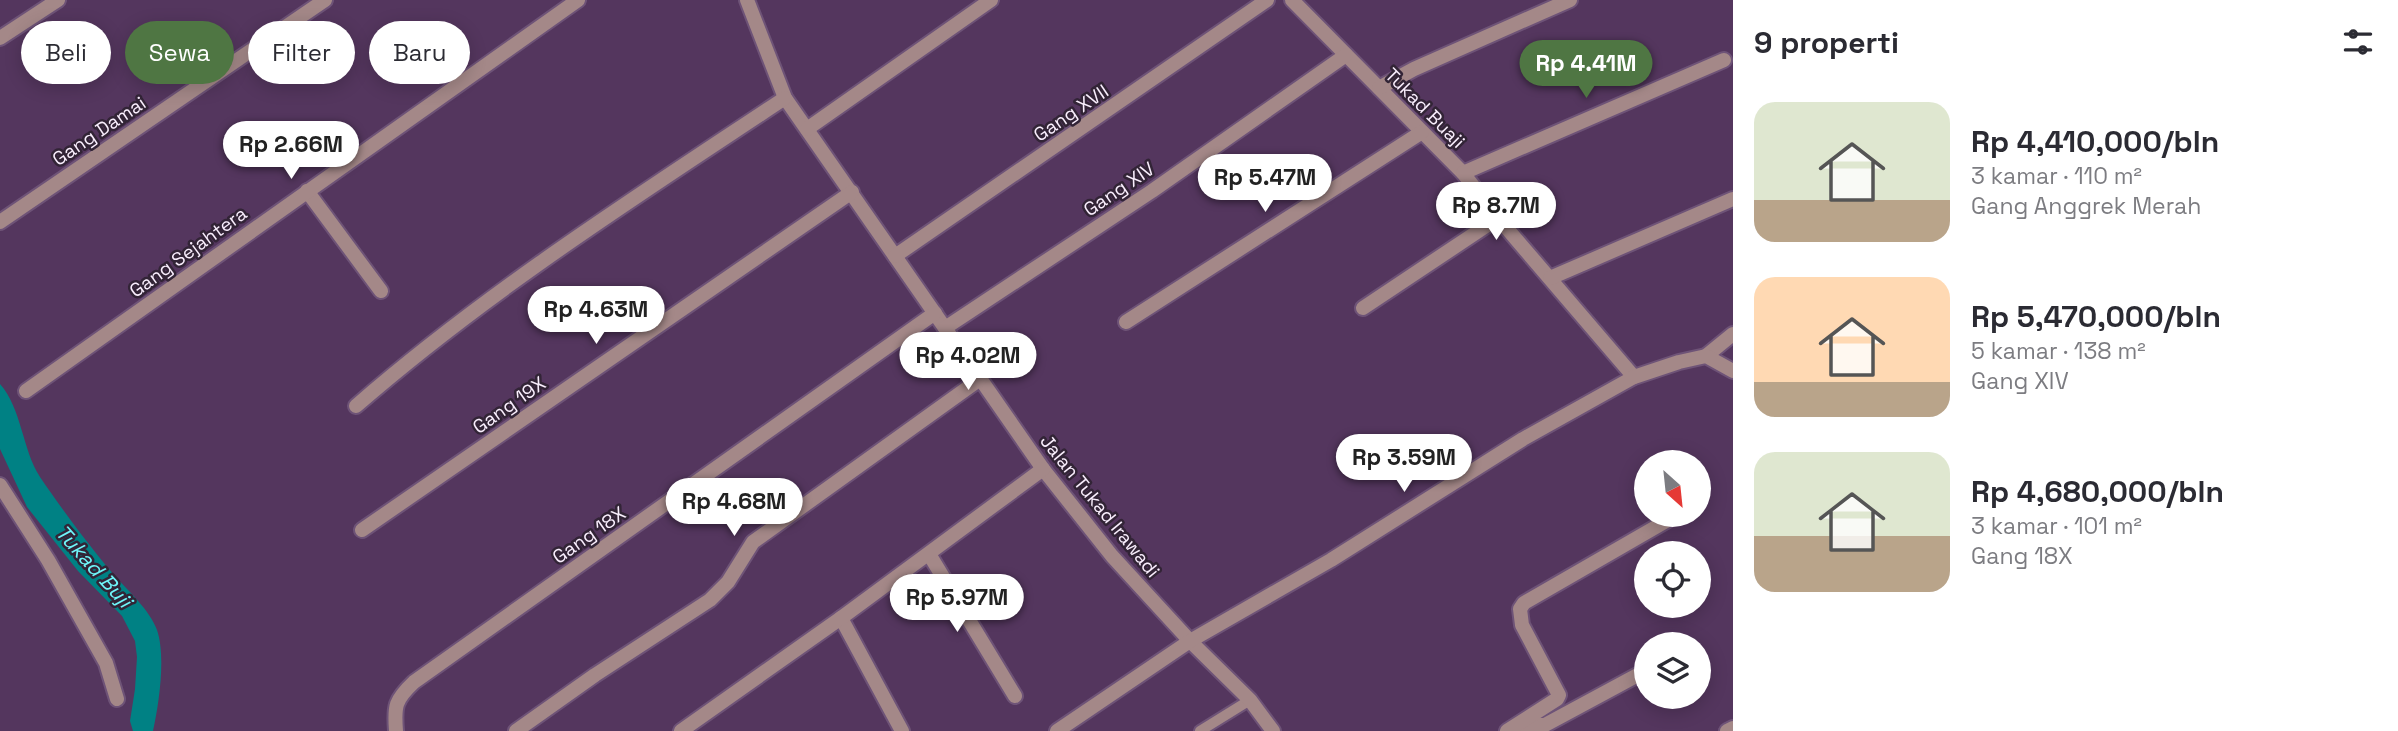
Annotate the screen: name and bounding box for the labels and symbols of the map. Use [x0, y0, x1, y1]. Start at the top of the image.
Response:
pin: Rp 4.41M [1514, 41, 1658, 100]
street label: Tukad Buaji [1380, 63, 1470, 153]
street label: Gang XVII [1029, 79, 1113, 147]
street label: Gang Damai [47, 91, 151, 171]
pin: Rp 2.66M [219, 122, 363, 181]
pin: Rp 5.47M [1193, 154, 1337, 214]
street label: Gang XIV [1079, 156, 1160, 222]
pin: Rp 8.7M [1431, 182, 1561, 242]
street label: Gang Sejahtera [124, 201, 252, 303]
pin: Rp 4.63M [524, 286, 668, 346]
pin: Rp 4.02M [896, 332, 1040, 392]
street label: Gang 19X [467, 371, 551, 439]
street label: Jalan Tukad Irawadi [1034, 429, 1166, 583]
pin: Rp 3.59M [1332, 434, 1476, 494]
north arrow [1634, 450, 1712, 527]
pin: Rp 4.68M [662, 478, 806, 538]
street label: Gang 18X [547, 501, 631, 569]
water label: Tukad Buji [50, 519, 140, 615]
pin: Rp 5.97M [885, 574, 1029, 634]

